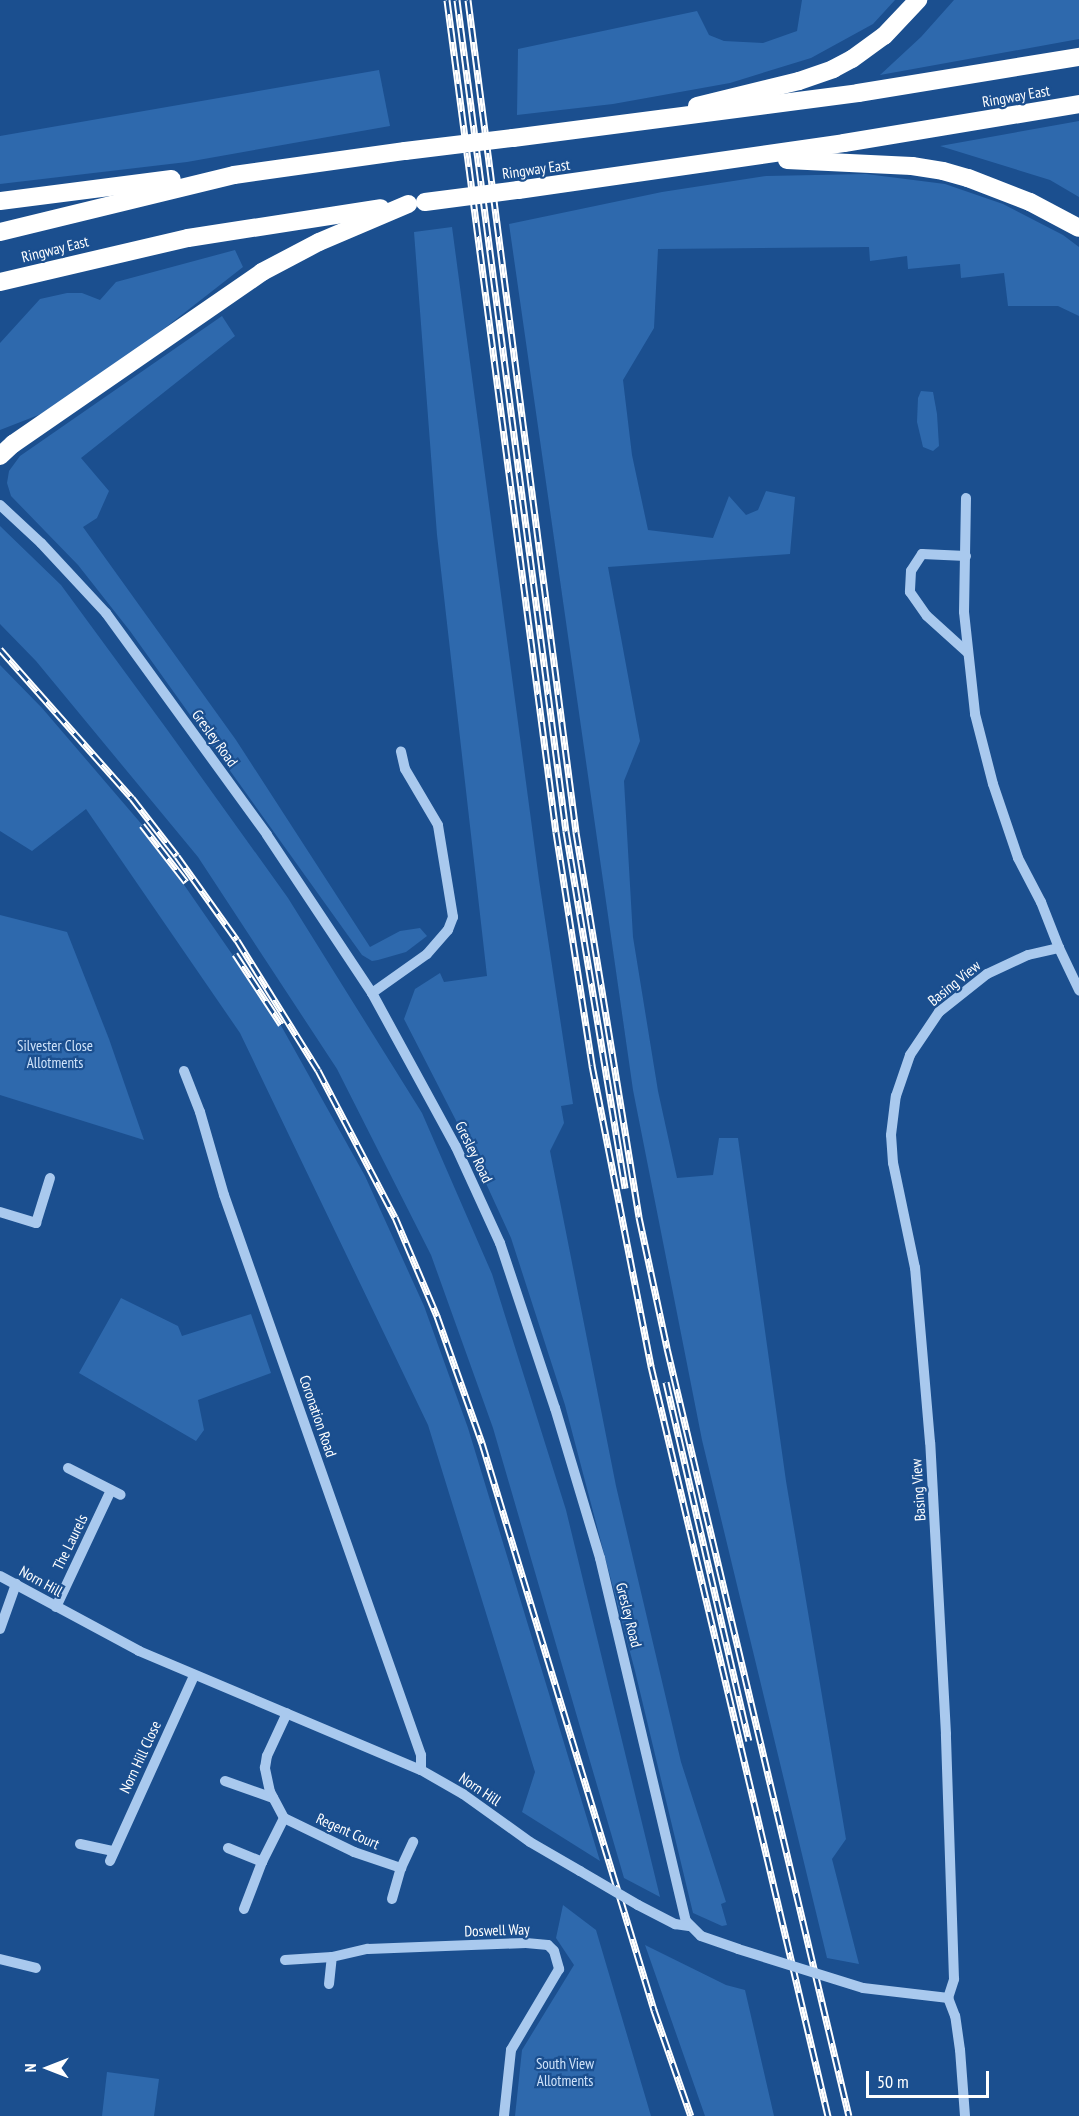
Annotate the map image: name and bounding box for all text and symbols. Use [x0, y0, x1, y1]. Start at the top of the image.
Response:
street label: Ringway East [981, 81, 1051, 111]
street label: Ringway East [501, 155, 571, 183]
street label: Ringway East [19, 232, 91, 266]
street label: Gresley Road [188, 706, 242, 770]
street label: Basing View [924, 956, 984, 1010]
park label: Silvester Close Allotments [17, 1036, 93, 1071]
street label: Gresley Road [451, 1118, 497, 1186]
street label: Coronation Road [296, 1373, 340, 1459]
street label: Basing View [907, 1458, 929, 1522]
street label: The Laurels [49, 1511, 91, 1573]
street label: Norn Hill [16, 1562, 66, 1600]
street label: Gresley Road [612, 1581, 646, 1649]
street label: Norn Hill Close [115, 1718, 165, 1796]
street label: Norn Hill [456, 1768, 504, 1810]
street label: Regent Court [314, 1809, 382, 1853]
street label: Doswell Way [464, 1920, 530, 1940]
north arrow [18, 2038, 78, 2098]
park label: South View Allotments [536, 2054, 594, 2089]
scale bar [869, 2059, 992, 2097]
text: N [20, 2064, 40, 2072]
text: 50 m [877, 2070, 909, 2093]

